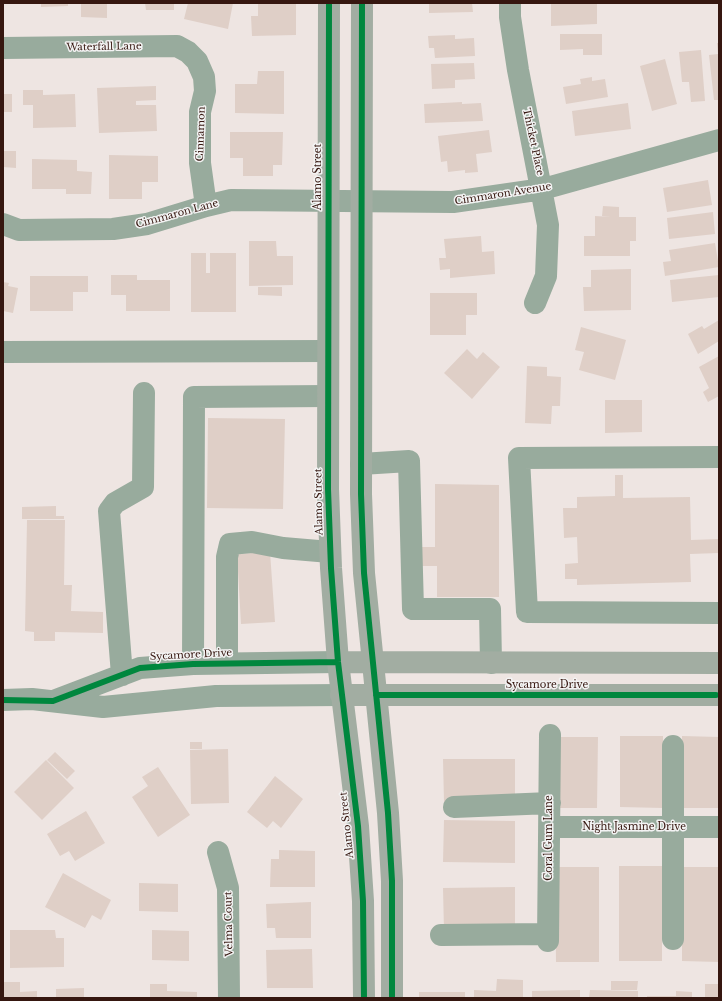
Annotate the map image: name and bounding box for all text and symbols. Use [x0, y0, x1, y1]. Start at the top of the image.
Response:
street label: Waterfall Lane [66, 40, 142, 54]
street label: Cinnamon [194, 106, 208, 162]
street label: Thicket Place [520, 107, 546, 177]
street label: Alamo Street [312, 144, 324, 210]
street label: Cimmaron Avenue [454, 180, 552, 208]
street label: Cimmaron Lane [134, 197, 220, 231]
street label: Alamo Street [312, 469, 326, 535]
street label: Sycamore Drive [150, 647, 232, 663]
street label: Sycamore Drive [506, 679, 588, 691]
street label: Alamo Street [338, 791, 356, 859]
street label: Coral Gum Lane [543, 795, 555, 881]
street label: Night Jasmine Drive [582, 821, 686, 833]
street label: Velma Court [222, 891, 236, 957]

